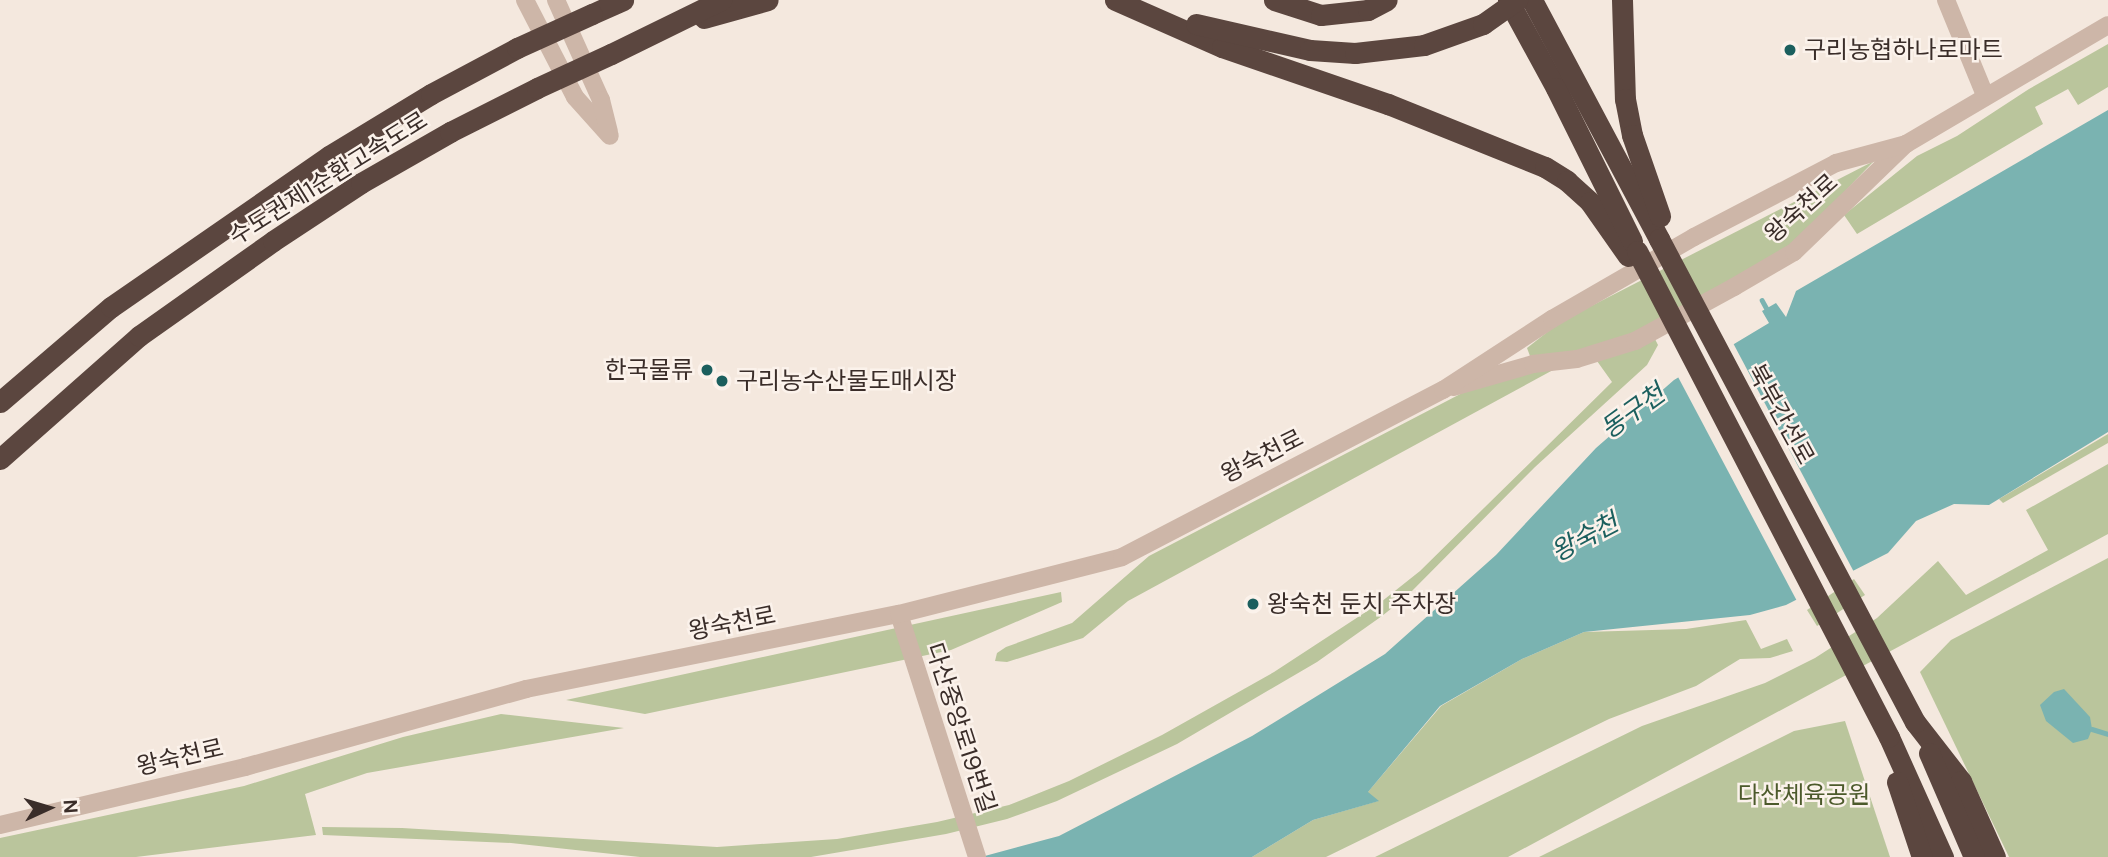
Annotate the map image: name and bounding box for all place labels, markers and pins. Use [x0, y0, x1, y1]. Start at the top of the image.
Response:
place label: 구리농협하나로마트 [1804, 36, 2003, 64]
marker: 구리농협하나로마트 [1782, 42, 1798, 58]
place label: 한국물류 [605, 356, 693, 384]
marker: 한국물류 [699, 362, 715, 378]
place label: 구리농수산물도매시장 [736, 367, 957, 395]
marker: 구리농수산물도매시장 [714, 373, 730, 389]
place label: 왕숙천 둔치 주차장 [1267, 590, 1456, 618]
marker: 왕숙천 둔치 주차장 [1245, 596, 1261, 612]

